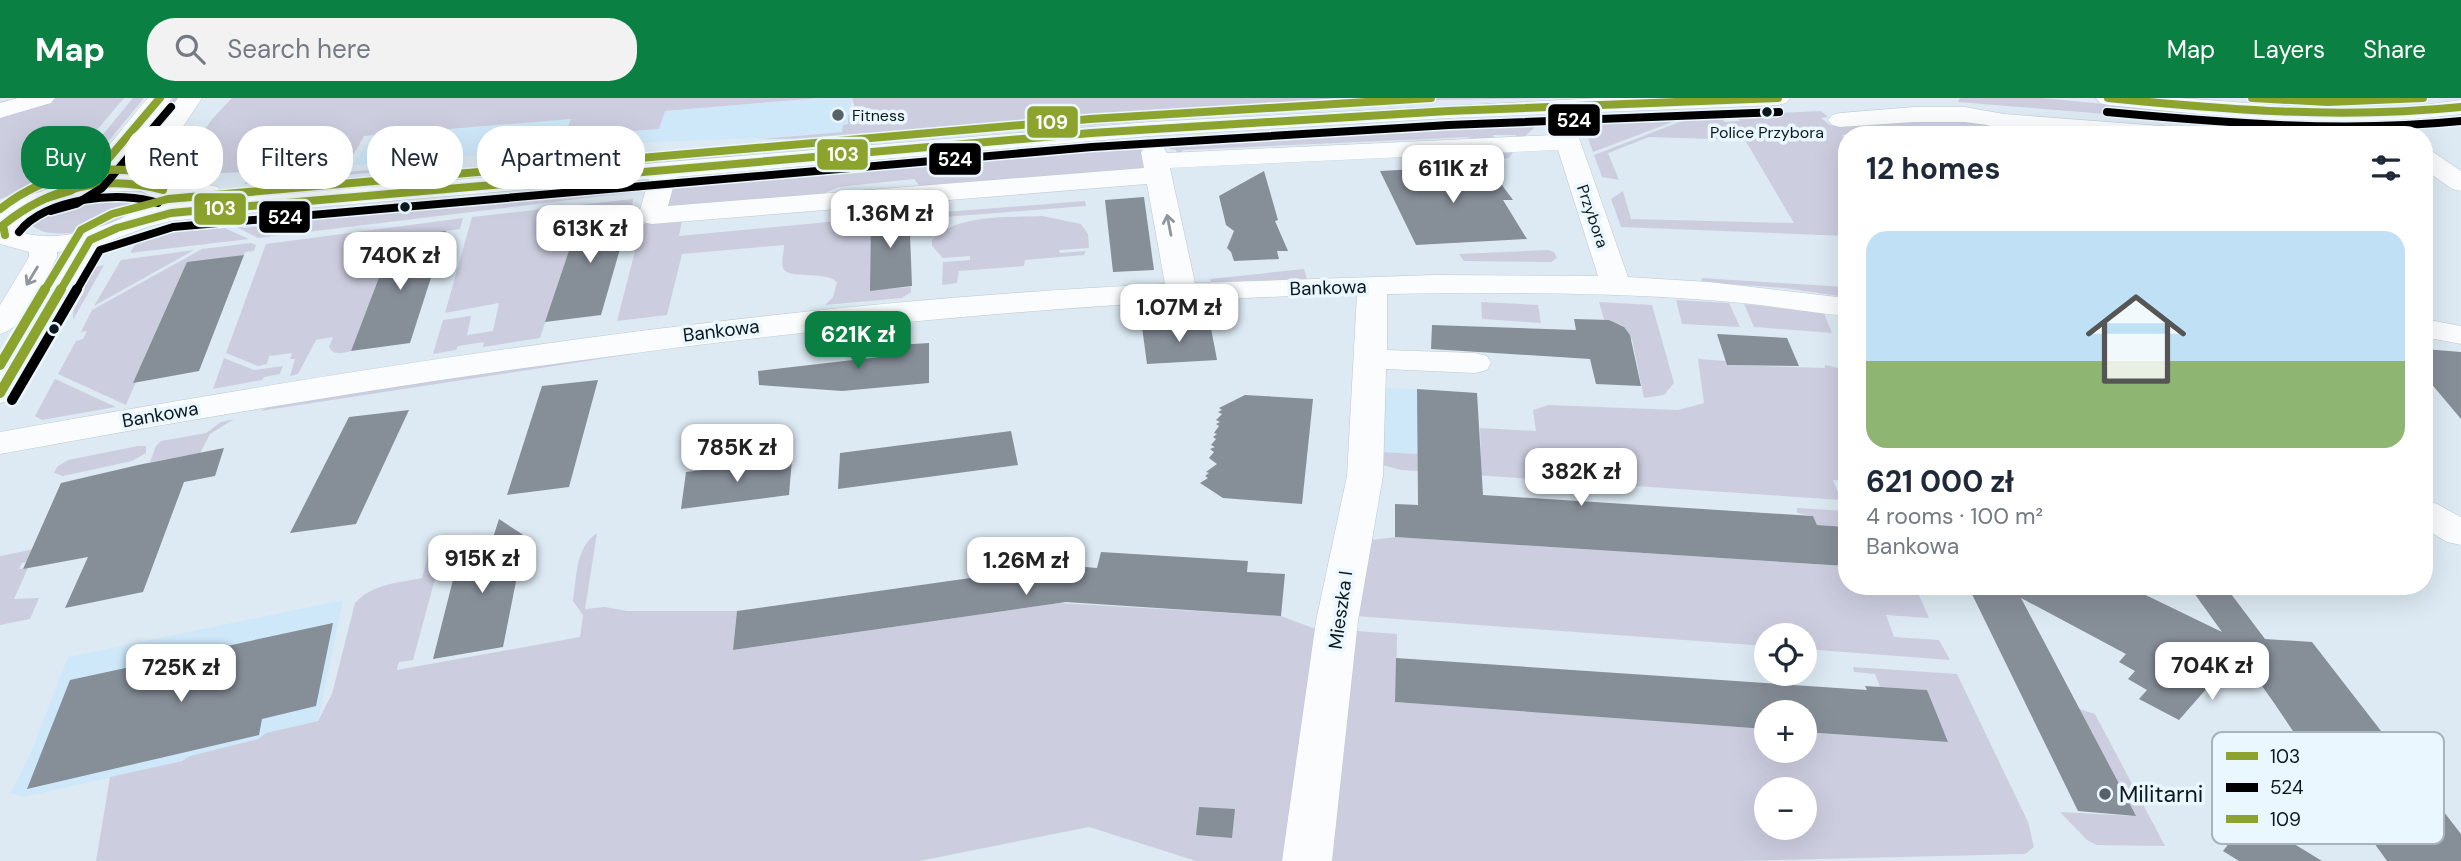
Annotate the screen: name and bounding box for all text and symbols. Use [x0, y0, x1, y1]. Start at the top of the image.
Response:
search box [147, 18, 637, 81]
text: Map [35, 28, 105, 71]
icon: search [171, 30, 209, 68]
text: Search here [227, 32, 371, 66]
text: Map [2167, 34, 2215, 65]
text: Layers [2253, 34, 2325, 65]
text: Share [2363, 34, 2426, 65]
line badge: 524 [1547, 103, 1601, 137]
place label: Fitness [852, 105, 905, 126]
line badge: 109 [1026, 105, 1079, 139]
marker: Police Przybora [1760, 105, 1774, 119]
marker: Fitness [830, 107, 846, 123]
text: 524 [1557, 108, 1591, 133]
text: 109 [1036, 110, 1068, 135]
place label: Police Przybora [1710, 122, 1824, 143]
chip: Buy [21, 126, 111, 189]
chip: Rent [125, 126, 223, 189]
chip: Filters [237, 126, 353, 189]
chip: New [367, 126, 463, 189]
chip: Apartment [477, 126, 645, 189]
line badge: 103 [816, 138, 869, 171]
text: 103 [827, 142, 859, 167]
line badge: 524 [928, 142, 982, 176]
pin: 611K zł [1388, 146, 1518, 205]
text: 524 [938, 147, 972, 172]
text: 12 homes [1866, 149, 2000, 188]
icon: filters [2367, 149, 2405, 187]
text: 611K zł [1418, 153, 1488, 183]
street label: Przybora [1572, 182, 1613, 251]
pin: 1.36M zł [818, 190, 962, 250]
line badge: 103 [193, 192, 247, 226]
text: 103 [204, 196, 236, 221]
text: 1.36M zł [847, 198, 933, 228]
line badge: 524 [258, 200, 311, 234]
unlabelled marker [398, 200, 412, 214]
text: 524 [268, 205, 302, 230]
pin: 613K zł [525, 206, 655, 265]
text: 613K zł [552, 213, 628, 243]
one-way arrow [1162, 214, 1176, 237]
pin: 740K zł [335, 232, 465, 292]
text: 740K zł [360, 240, 440, 270]
one-way arrow [25, 266, 39, 286]
street label: Bankowa [1289, 274, 1367, 301]
icon: home [2073, 276, 2199, 402]
pin: 1.07M zł [1107, 285, 1251, 344]
text: 1.07M zł [1136, 292, 1222, 322]
pin: 621K zł [793, 312, 923, 371]
street label: Bankowa [681, 313, 761, 348]
text: 621K zł [821, 319, 895, 349]
unlabelled marker [47, 322, 61, 336]
street label: Bankowa [120, 395, 200, 433]
pin: 785K zł [672, 424, 802, 484]
text: 785K zł [697, 432, 777, 462]
pin: 382K zł [1516, 448, 1646, 508]
text: 382K zł [1541, 456, 1621, 486]
text: 621 000 zł [1866, 462, 2014, 501]
text: 4 rooms · 100 m² [1866, 501, 2043, 531]
text: Bankowa [1866, 531, 1959, 561]
pin: 915K zł [417, 536, 547, 595]
pin: 1.26M zł [954, 538, 1098, 597]
text: 915K zł [444, 543, 520, 573]
text: 1.26M zł [983, 545, 1069, 575]
street label: Mieszka I [1323, 569, 1358, 651]
map controls [1754, 623, 1817, 840]
button: locate [1754, 623, 1817, 686]
pin: 704K zł [2147, 642, 2277, 702]
pin: 725K zł [116, 644, 246, 704]
text: 704K zł [2171, 650, 2253, 680]
text: 725K zł [142, 652, 220, 682]
button: + [1754, 700, 1817, 763]
legend [2212, 732, 2444, 844]
text: 103 [2270, 744, 2300, 769]
text: 524 [2270, 775, 2303, 800]
button: − [1754, 777, 1817, 840]
place label: Militarni [2119, 779, 2203, 809]
marker: Militarni [2097, 786, 2113, 802]
text: 109 [2270, 807, 2301, 832]

